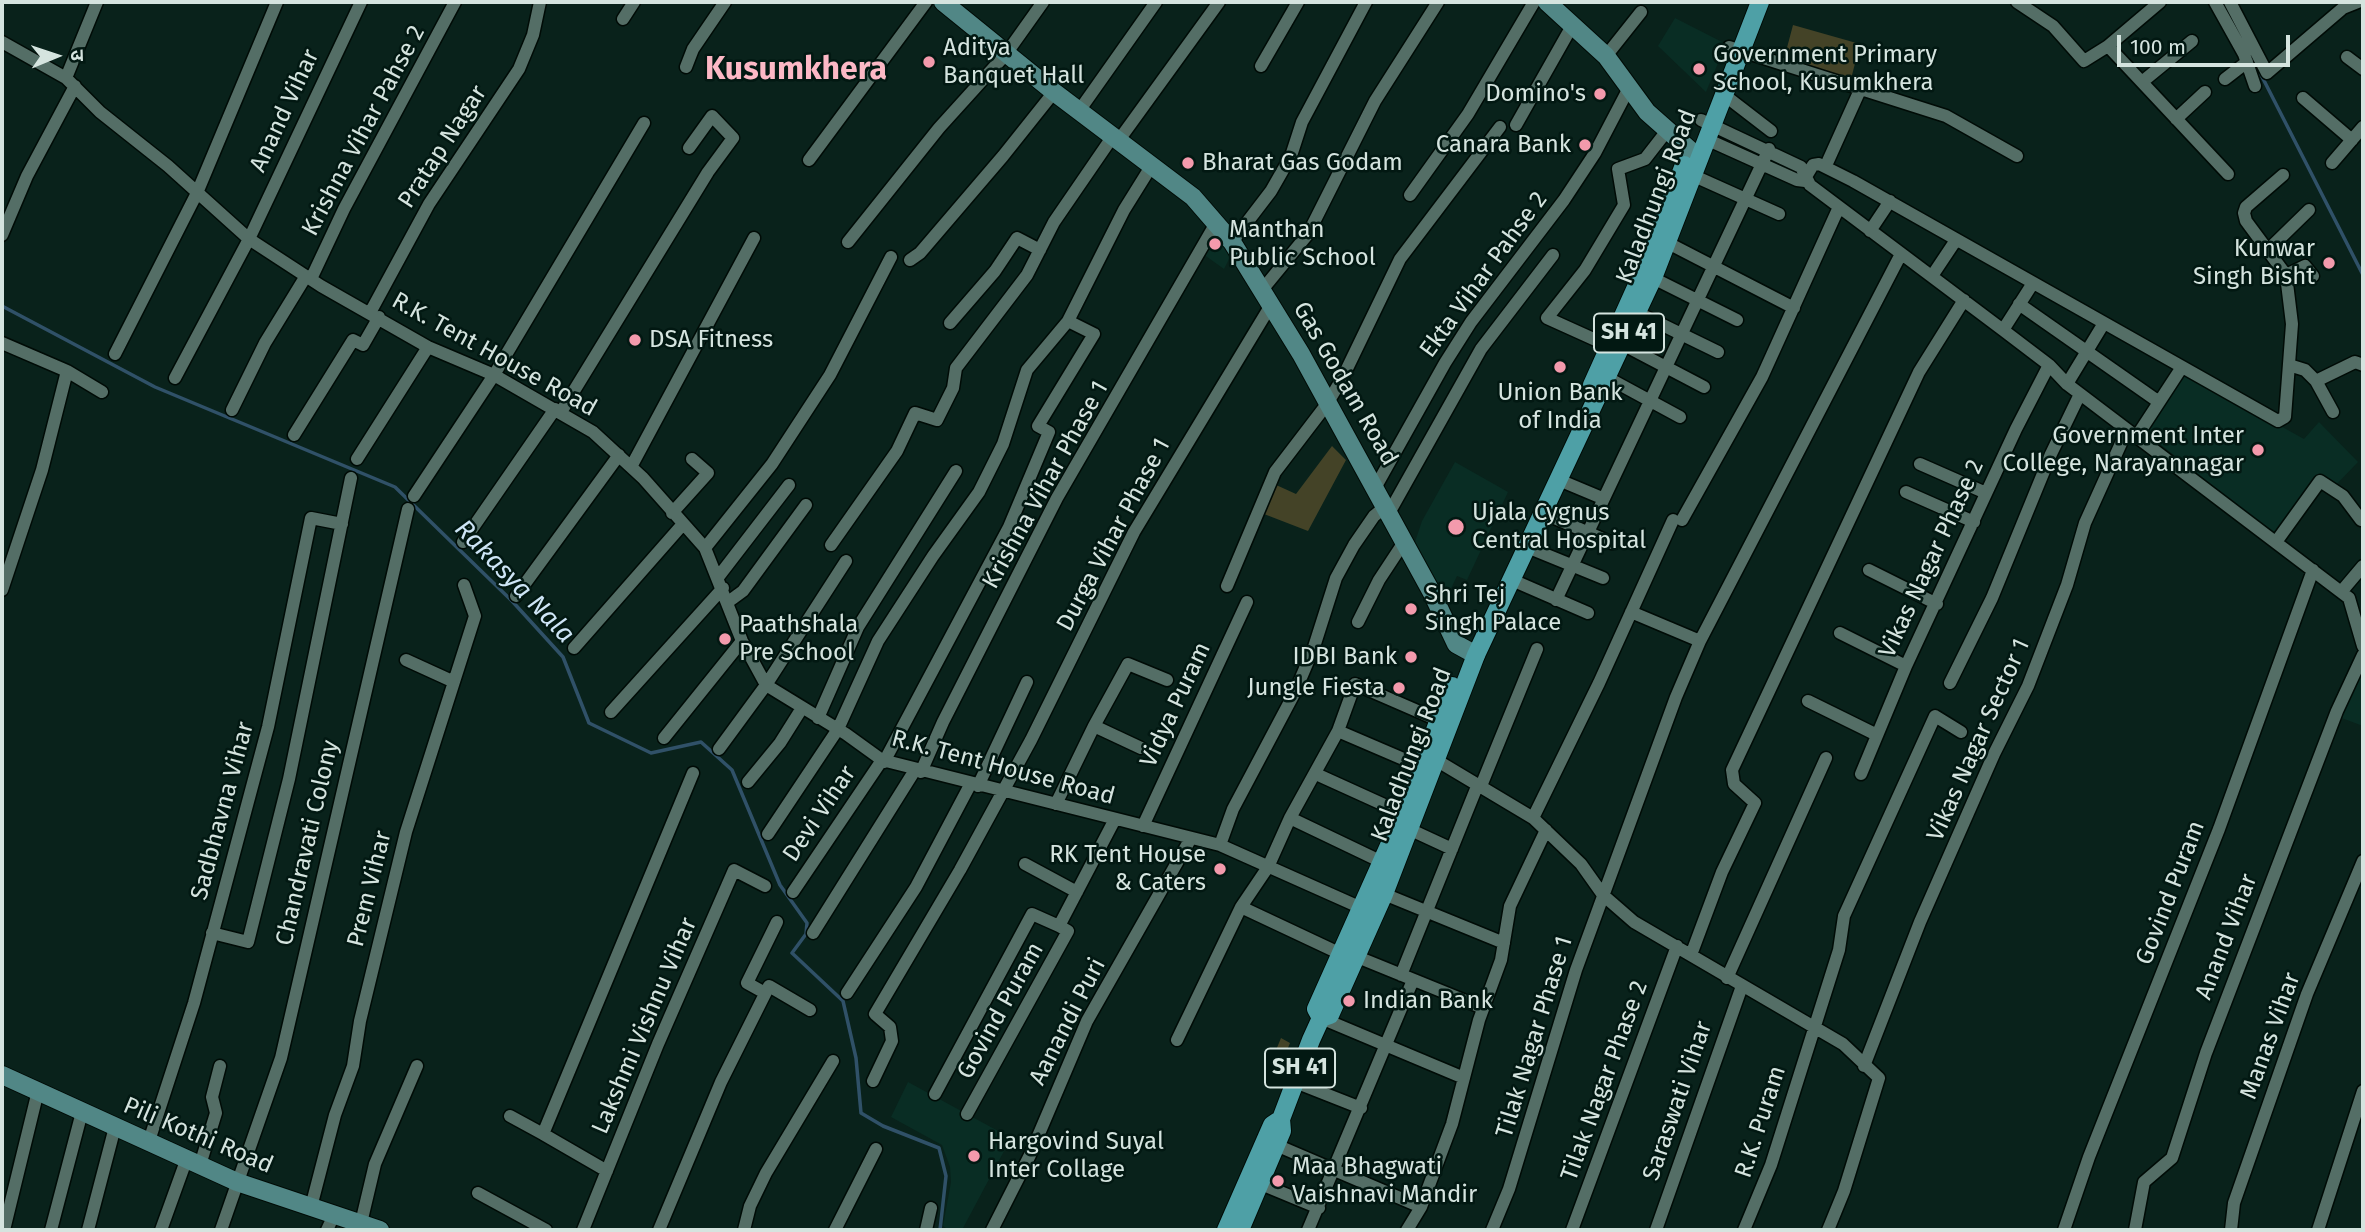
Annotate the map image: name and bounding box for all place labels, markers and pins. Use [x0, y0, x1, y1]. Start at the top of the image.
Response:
place label: Aditya Banquet Hall [943, 34, 1084, 90]
place label: Government Primary School, Kusumkhera [1713, 41, 1937, 97]
marker: Aditya Banquet Hall [921, 54, 937, 70]
marker: Government Primary School, Kusumkhera [1691, 61, 1707, 77]
place label: Domino's [1485, 80, 1586, 108]
marker: Domino's [1592, 86, 1608, 102]
place label: Canara Bank [1436, 131, 1571, 159]
marker: Canara Bank [1577, 137, 1593, 153]
place label: Bharat Gas Godam [1202, 149, 1403, 177]
marker: Bharat Gas Godam [1180, 155, 1196, 171]
place label: Manthan Public School [1229, 216, 1376, 272]
place label: Kunwar Singh Bisht [2193, 235, 2315, 291]
marker: Manthan Public School [1207, 236, 1223, 252]
marker: Kunwar Singh Bisht [2321, 255, 2337, 271]
place label: DSA Fitness [649, 326, 773, 354]
marker: DSA Fitness [627, 332, 643, 348]
marker: Union Bank of India [1552, 359, 1568, 375]
place label: Union Bank of India [1497, 379, 1623, 435]
place label: Government Inter College, Narayannagar [2003, 422, 2244, 478]
marker: Government Inter College, Narayannagar [2250, 442, 2266, 458]
place label: Ujala Cygnus Central Hospital [1472, 499, 1646, 555]
marker: Ujala Cygnus Central Hospital [1446, 517, 1466, 537]
place label: Shri Tej Singh Palace [1425, 581, 1561, 637]
marker: Shri Tej Singh Palace [1403, 601, 1419, 617]
place label: Paathshala Pre School [739, 611, 858, 667]
marker: Paathshala Pre School [717, 631, 733, 647]
place label: IDBI Bank [1292, 643, 1397, 671]
marker: IDBI Bank [1403, 649, 1419, 665]
place label: Jungle Fiesta [1247, 674, 1385, 702]
marker: Jungle Fiesta [1391, 680, 1407, 696]
place label: RK Tent House & Caters [1049, 841, 1206, 897]
marker: RK Tent House & Caters [1212, 861, 1228, 877]
place label: Indian Bank [1363, 987, 1493, 1015]
marker: Indian Bank [1341, 993, 1357, 1009]
place label: Hargovind Suyal Inter Collage [988, 1128, 1164, 1184]
marker: Hargovind Suyal Inter Collage [966, 1148, 982, 1164]
place label: Maa Bhagwati Vaishnavi Mandir [1292, 1153, 1477, 1209]
marker: Maa Bhagwati Vaishnavi Mandir [1270, 1173, 1286, 1189]

